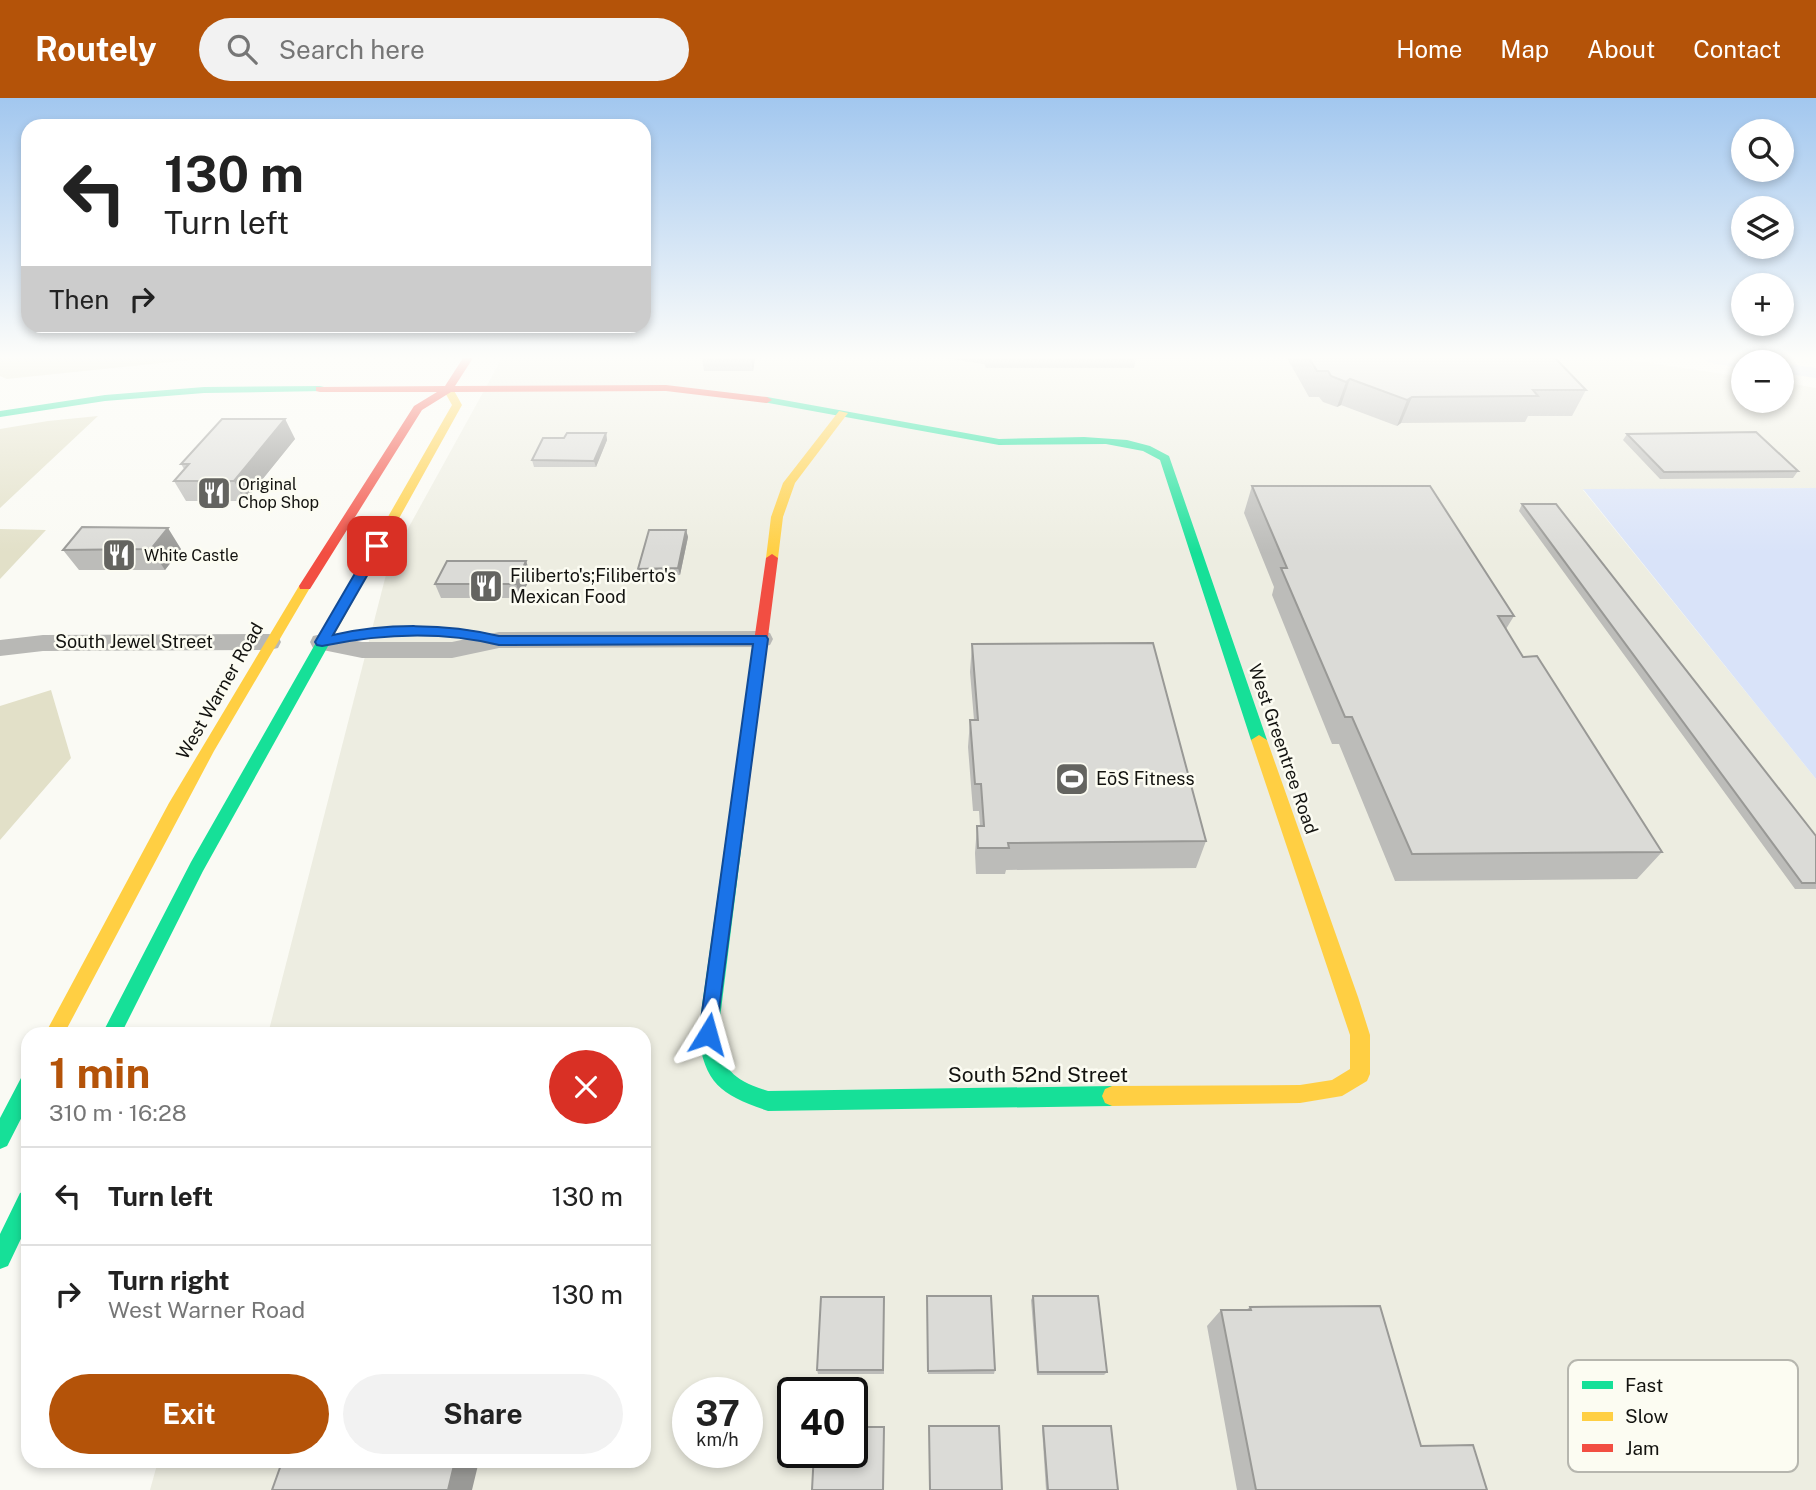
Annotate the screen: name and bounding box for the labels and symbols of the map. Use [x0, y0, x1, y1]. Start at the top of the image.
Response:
restaurant icon: Original Chop Shop [195, 474, 233, 512]
place label: Original Chop Shop [238, 475, 319, 512]
pin [347, 516, 407, 576]
restaurant icon: White Castle [100, 536, 138, 574]
place label: White Castle [144, 546, 239, 565]
place label: Filiberto's;Filiberto's Mexican Food [510, 565, 676, 607]
restaurant icon: Filiberto's;Filiberto's Mexican Food [467, 567, 505, 605]
street label: West Warner Road [172, 619, 267, 763]
street label: South Jewel Street [55, 631, 213, 652]
street label: West Greentree Road [1245, 661, 1322, 837]
sports icon: EōS Fitness [1053, 760, 1091, 798]
place label: EōS Fitness [1096, 768, 1195, 789]
position arrow [671, 997, 745, 1071]
street label: South 52nd Street [948, 1062, 1128, 1087]
legend [1568, 1360, 1798, 1472]
text: Fast [1625, 1374, 1663, 1396]
speed limit sign: 40 [777, 1377, 868, 1468]
text: Slow [1625, 1405, 1669, 1427]
text: Jam [1625, 1437, 1659, 1459]

